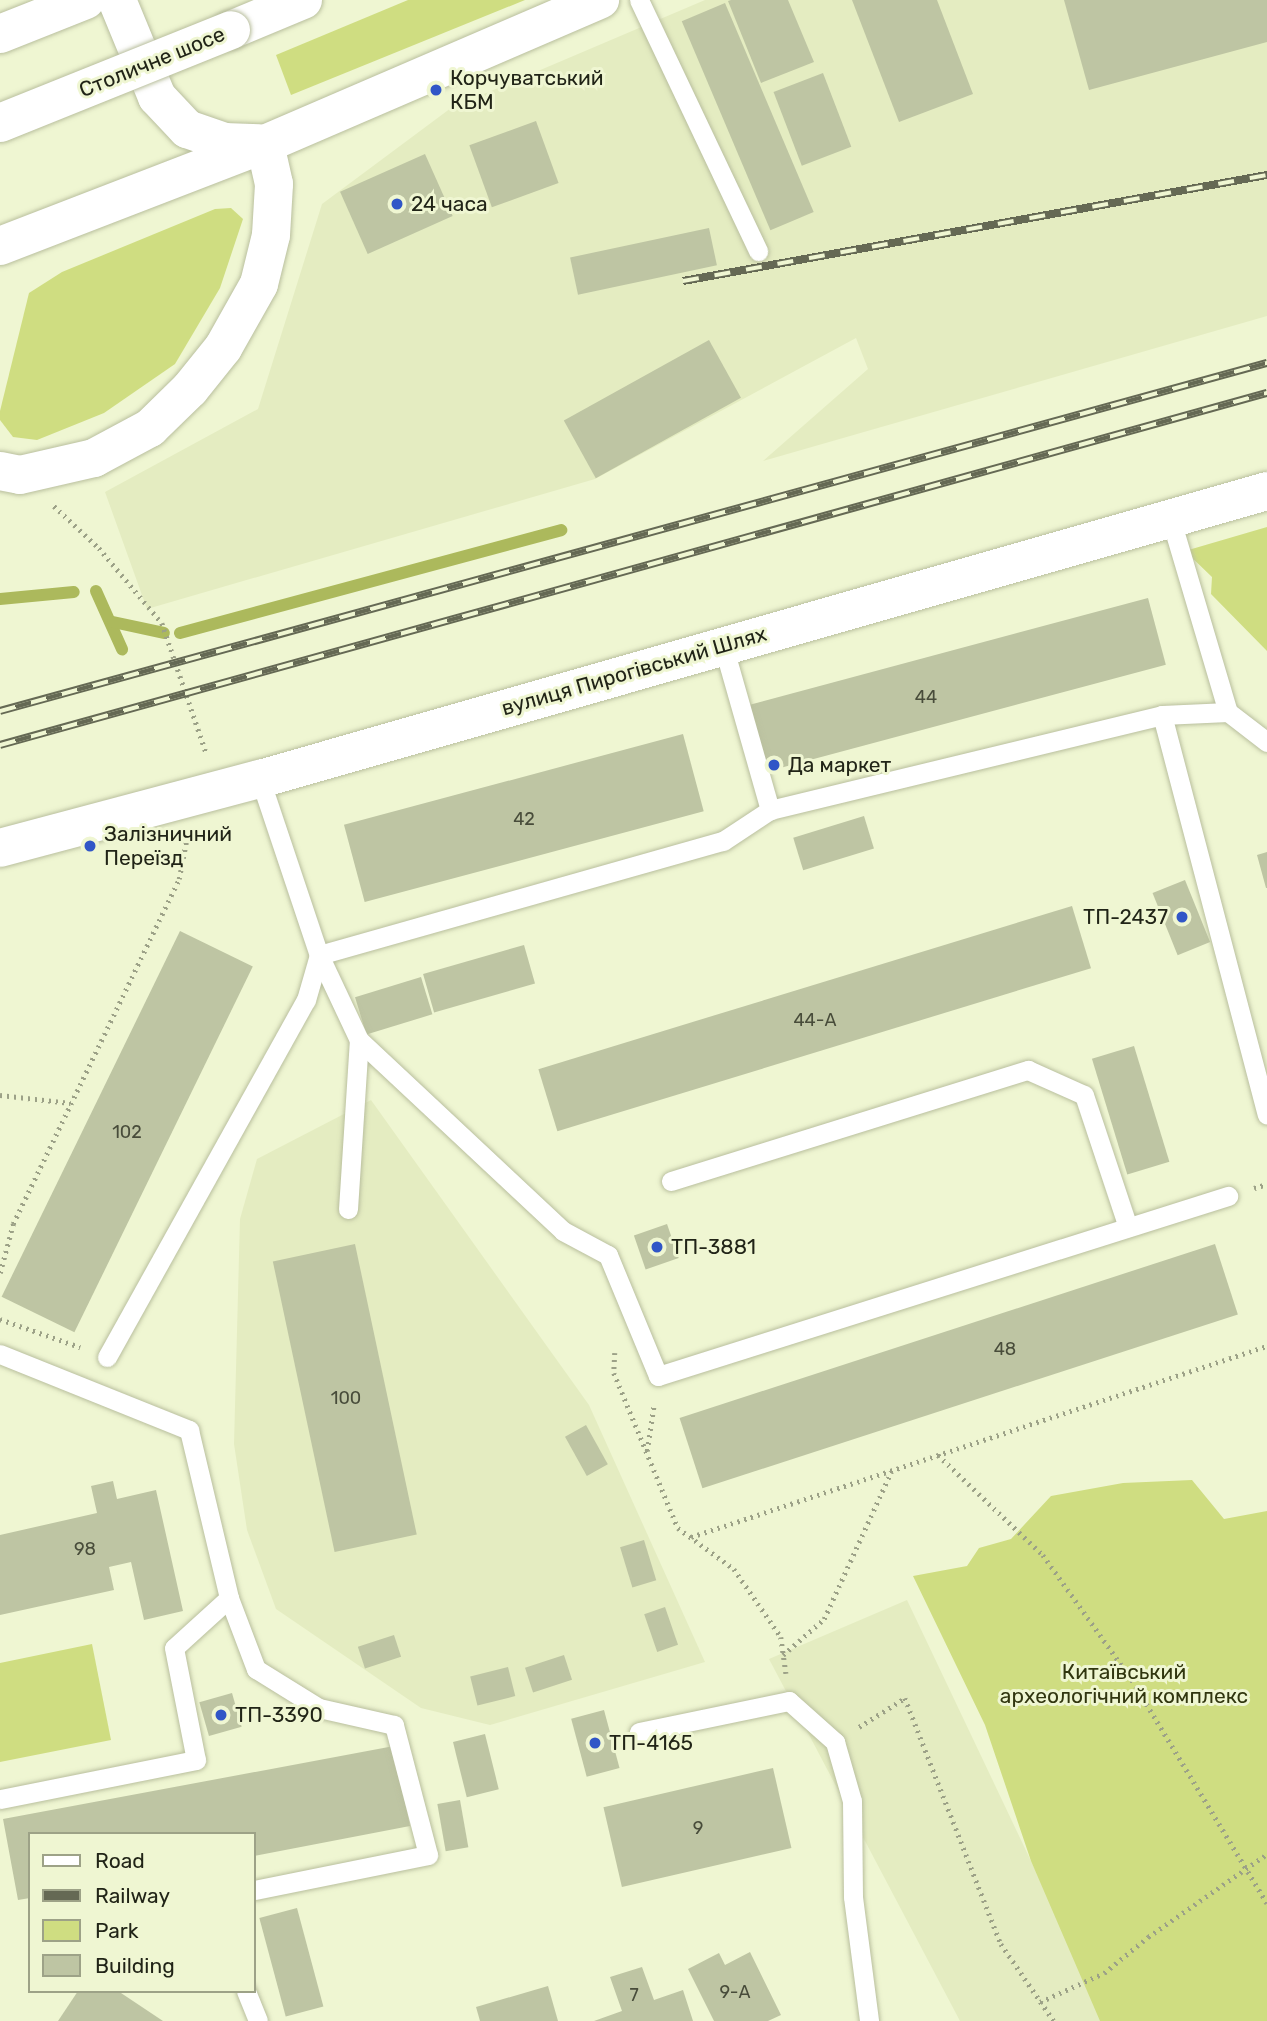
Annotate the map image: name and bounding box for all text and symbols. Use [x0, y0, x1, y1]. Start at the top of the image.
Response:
street label: Столичне шосе [76, 21, 228, 103]
place label: Корчуватський КБМ [450, 65, 604, 115]
marker: Корчуватський КБМ [428, 82, 444, 98]
place label: 24 часа [411, 191, 488, 217]
marker: 24 часа [389, 196, 405, 212]
street label: вулиця Пирогівський Шлях [499, 621, 769, 721]
house number: 44 [915, 686, 937, 708]
place label: Да маркет [788, 752, 891, 778]
marker: Да маркет [766, 757, 782, 773]
house number: 42 [513, 808, 535, 830]
place label: Залізничний Переїзд [104, 821, 232, 871]
marker: Залізничний Переїзд [82, 838, 98, 854]
place label: ТП-2437 [1083, 904, 1168, 930]
marker: ТП-2437 [1174, 909, 1190, 925]
house number: 44-А [793, 1009, 837, 1031]
house number: 102 [112, 1121, 142, 1143]
place label: ТП-3881 [671, 1234, 756, 1260]
marker: ТП-3881 [649, 1239, 665, 1255]
house number: 48 [994, 1338, 1016, 1360]
house number: 100 [331, 1387, 361, 1409]
house number: 98 [74, 1538, 96, 1560]
park label: Китаївський археологічний комплекс [1000, 1659, 1248, 1709]
place label: ТП-3390 [235, 1702, 323, 1728]
marker: ТП-3390 [213, 1707, 229, 1723]
place label: ТП-4165 [609, 1730, 693, 1756]
marker: ТП-4165 [587, 1735, 603, 1751]
house number: 9 [693, 1817, 703, 1839]
legend [28, 1832, 256, 1993]
text: Road [95, 1848, 145, 1873]
text: Railway [95, 1883, 170, 1908]
text: Park [95, 1918, 139, 1943]
text: Building [95, 1953, 175, 1978]
house number: 9-А [719, 1981, 751, 2003]
house number: 7 [629, 1984, 639, 2006]

